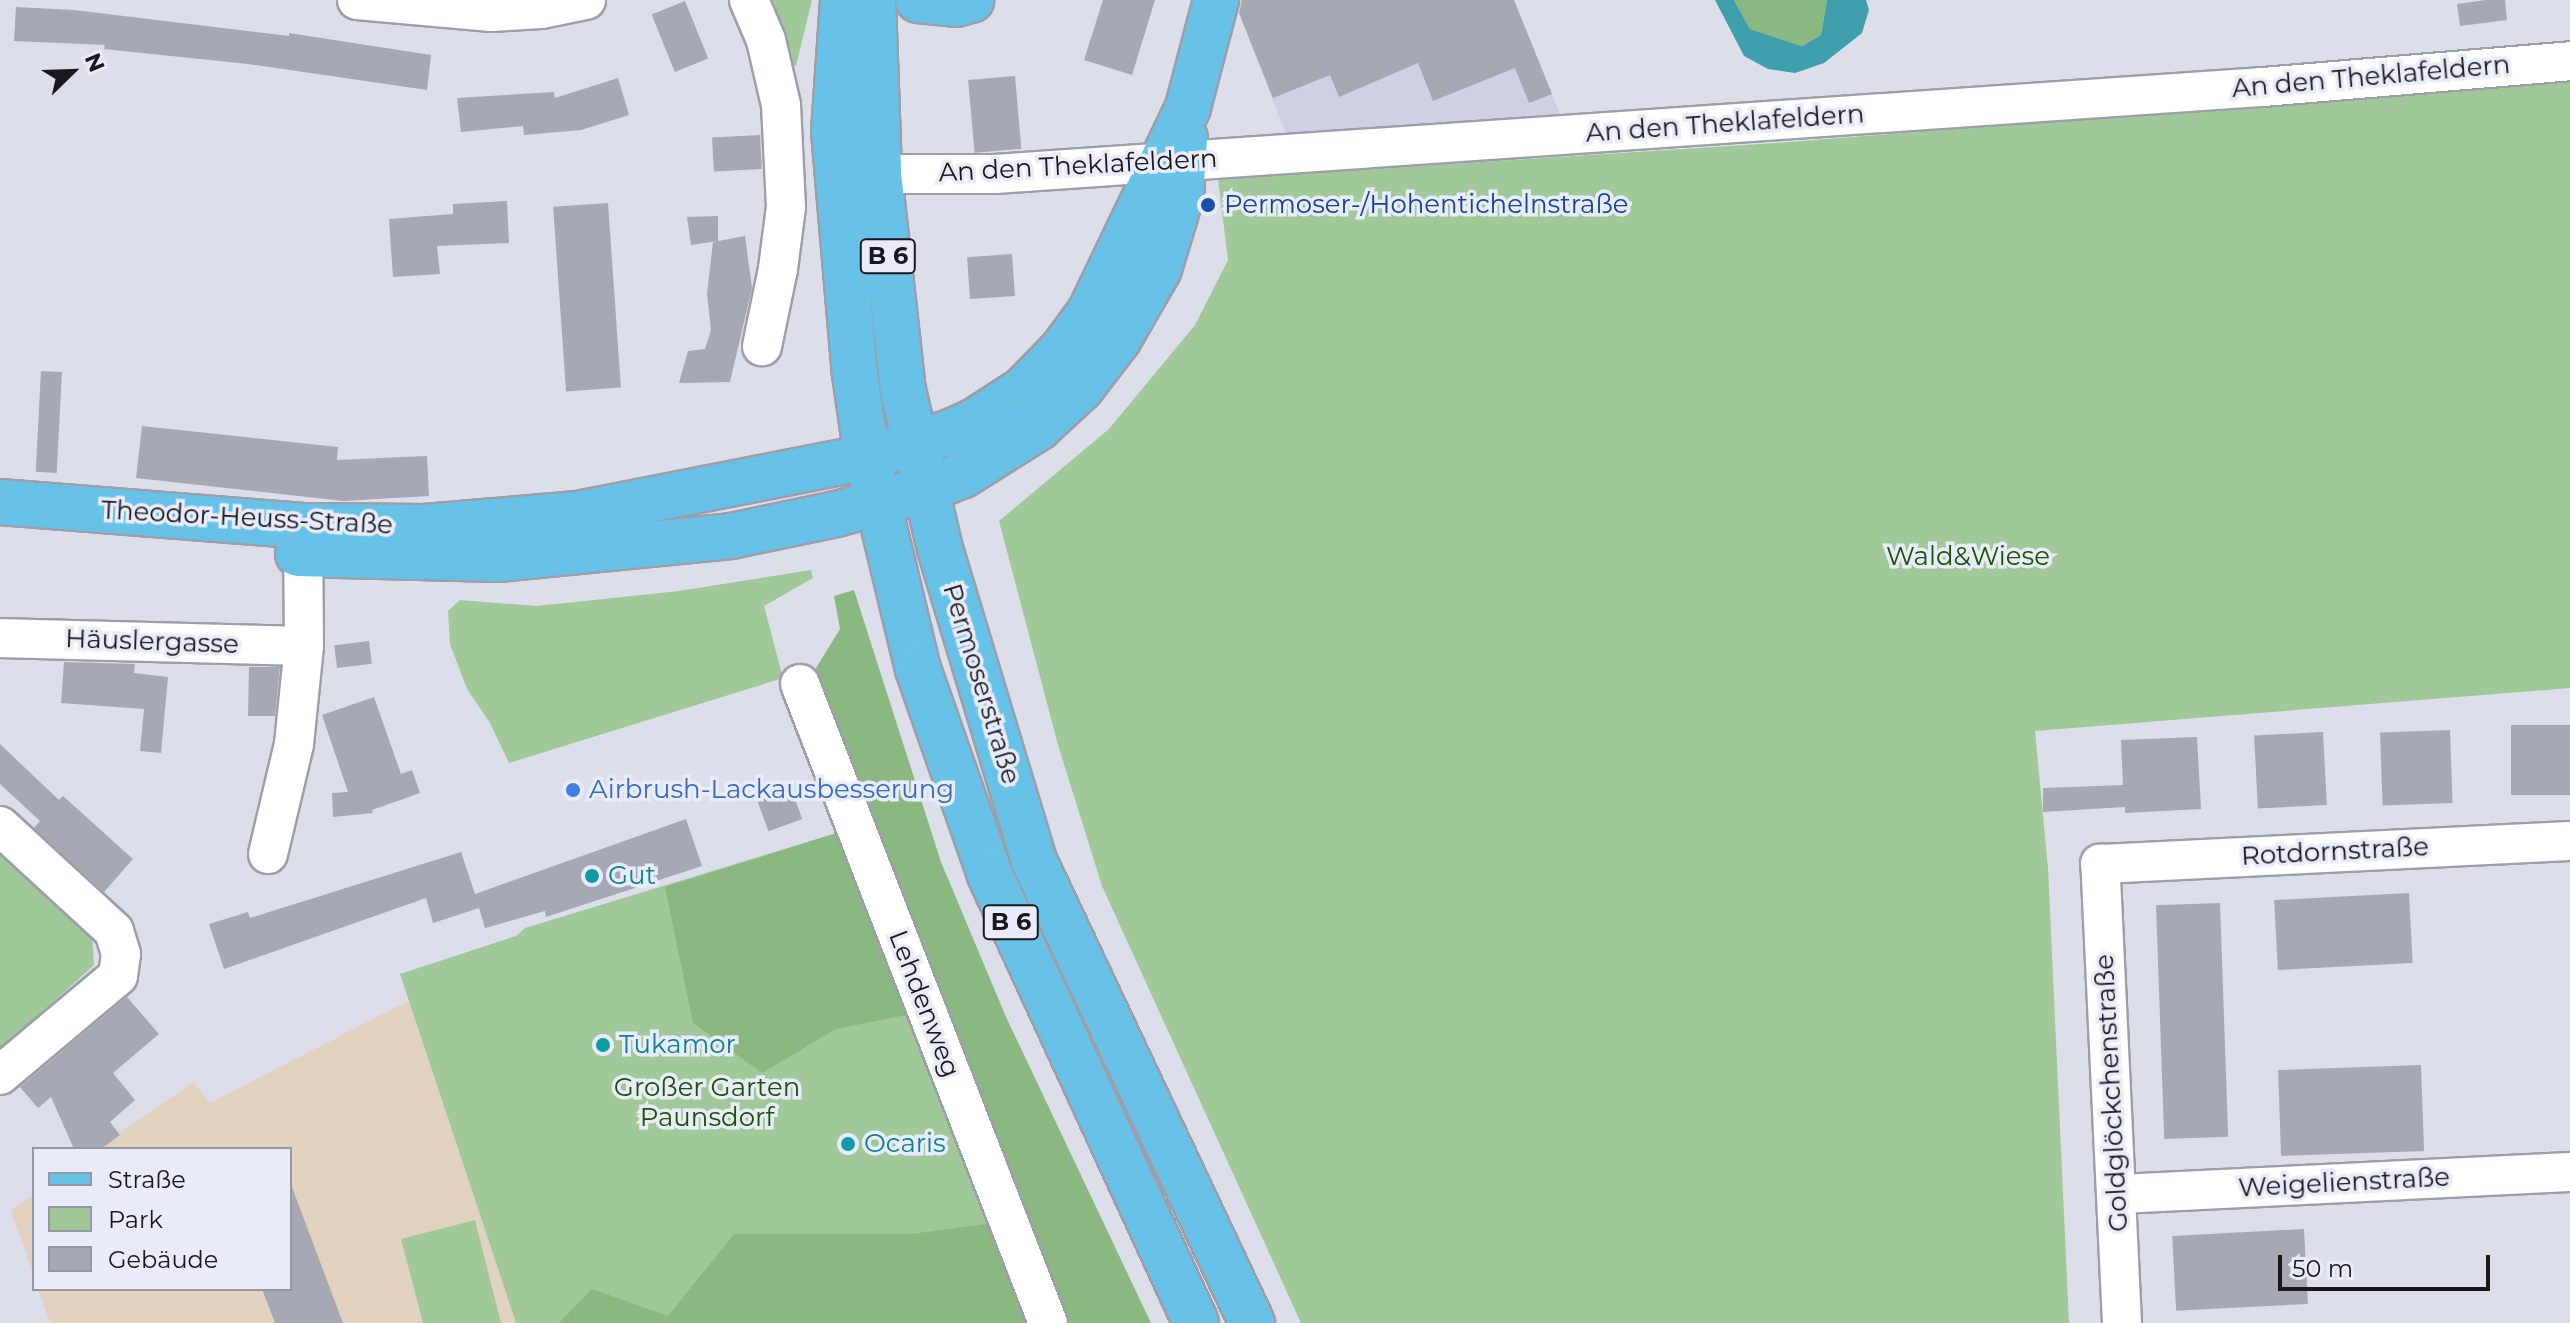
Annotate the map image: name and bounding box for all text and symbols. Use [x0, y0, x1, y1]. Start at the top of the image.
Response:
north arrow [32, 32, 112, 112]
text: N [79, 49, 110, 76]
street label: An den Theklafeldern [2231, 49, 2511, 105]
street label: An den Theklafeldern [1585, 99, 1865, 149]
street label: An den Theklafeldern [938, 143, 1218, 189]
place label: Permoser-/Hohentichelnstraße [1224, 189, 1628, 221]
marker: Permoser-/Hohentichelnstraße [1199, 196, 1217, 214]
road number: B 6 [858, 236, 918, 276]
street label: Theodor-Heuss-Straße [100, 495, 394, 541]
park label: Wald&Wiese [1886, 541, 2050, 573]
street label: Permoserstraße [936, 580, 1026, 788]
street label: Häuslergasse [65, 623, 239, 661]
place label: Airbrush-Lackausbesserung [589, 774, 954, 806]
marker: Airbrush-Lackausbesserung [564, 781, 582, 799]
street label: Rotdornstraße [2240, 832, 2430, 872]
place label: Gut [608, 860, 656, 892]
marker: Gut [583, 867, 601, 885]
road number: B 6 [981, 902, 1041, 942]
street label: Lehdenweg [882, 926, 966, 1082]
street label: Goldglöckchenstraße [2089, 953, 2135, 1233]
place label: Tukamor [619, 1029, 736, 1061]
marker: Tukamor [594, 1036, 612, 1054]
park label: Großer Garten Paunsdorf [614, 1072, 800, 1134]
place label: Ocaris [864, 1128, 946, 1160]
marker: Ocaris [839, 1135, 857, 1153]
legend [32, 1147, 292, 1291]
street label: Weigelienstraße [2237, 1162, 2451, 1204]
text: Straße [108, 1165, 186, 1194]
text: Park [108, 1205, 163, 1234]
scale bar [2282, 1239, 2494, 1289]
text: Gebäude [108, 1245, 218, 1274]
text: 50 m [2292, 1254, 2353, 1283]

